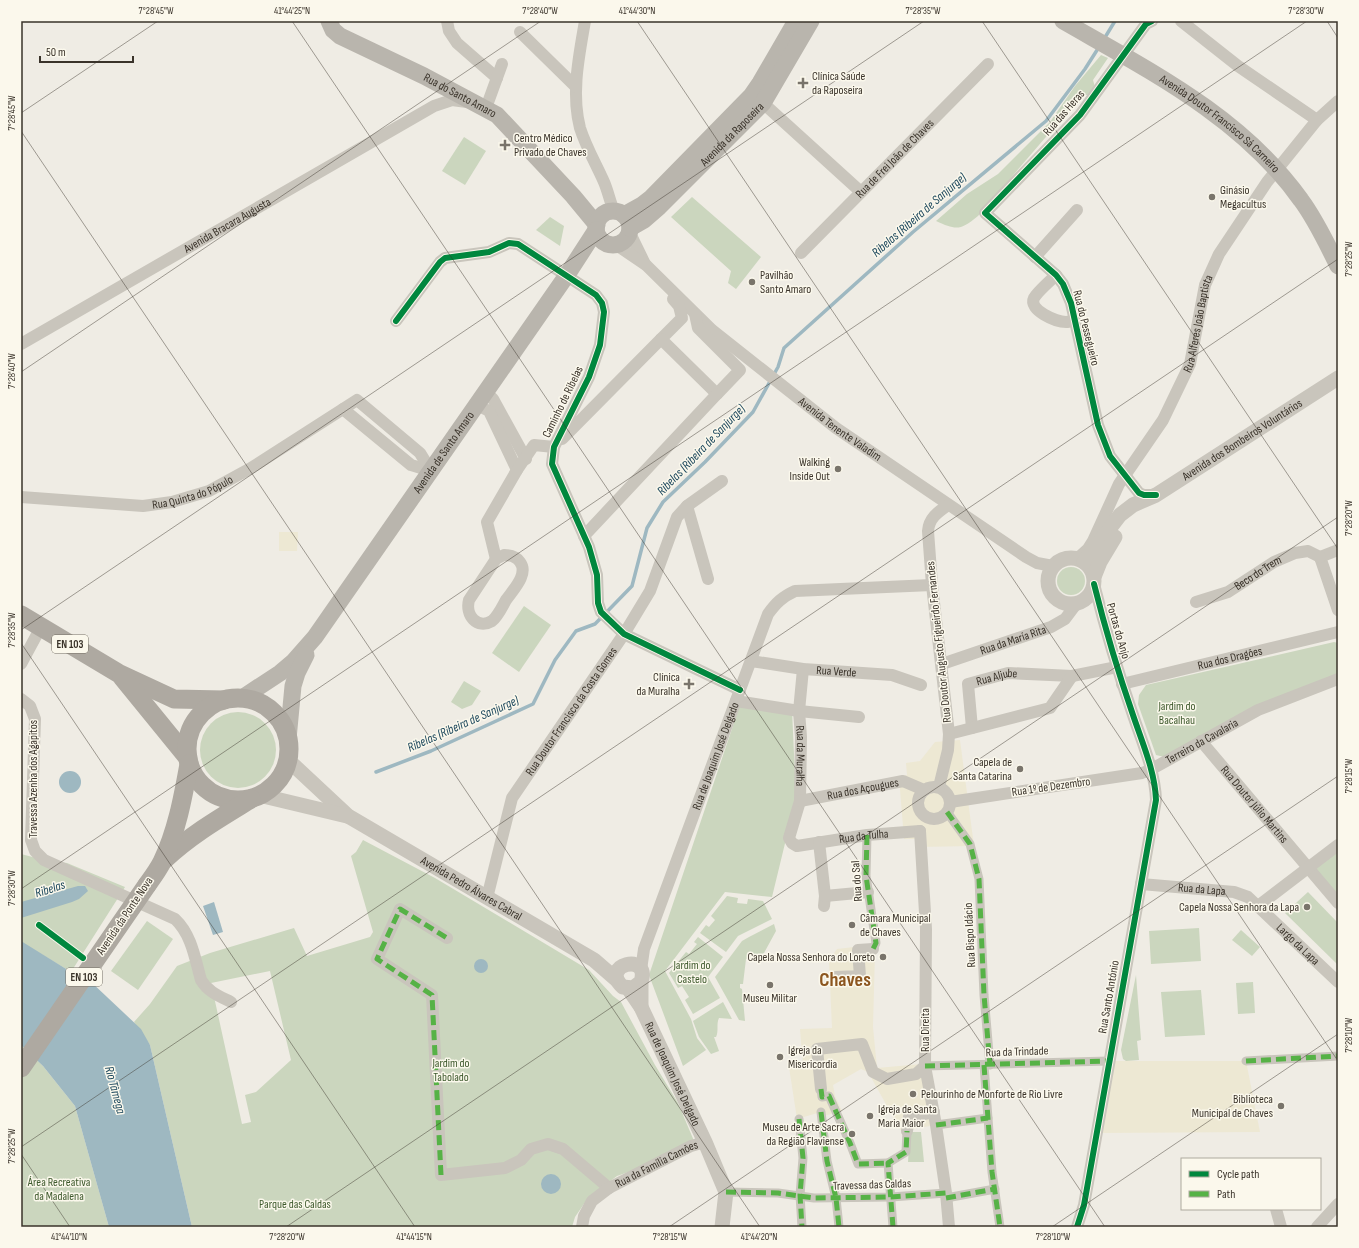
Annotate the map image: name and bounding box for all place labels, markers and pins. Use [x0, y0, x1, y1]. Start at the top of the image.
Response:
place label: Clínica Saúde da Raposeira [812, 69, 866, 98]
marker: Clínica Saúde da Raposeira [797, 77, 809, 89]
place label: Centro Médico Privado de Chaves [514, 131, 587, 160]
marker: Centro Médico Privado de Chaves [499, 139, 511, 151]
place label: Ginásio Megacultus [1220, 183, 1266, 212]
marker: Ginásio Megacultus [1207, 192, 1217, 202]
place label: Pavilhão Santo Amaro [760, 268, 811, 297]
marker: Pavilhão Santo Amaro [747, 277, 757, 287]
place label: Walking Inside Out [790, 455, 830, 484]
marker: Walking Inside Out [833, 464, 843, 474]
place label: Clínica da Muralha [636, 670, 680, 699]
marker: Clínica da Muralha [683, 678, 695, 690]
place label: Capela de Santa Catarina [953, 755, 1012, 784]
marker: Capela de Santa Catarina [1015, 764, 1025, 774]
place label: Capela Nossa Senhora da Lapa [1179, 900, 1299, 915]
marker: Capela Nossa Senhora da Lapa [1302, 902, 1312, 912]
place label: Câmara Municipal de Chaves [860, 911, 931, 940]
marker: Câmara Municipal de Chaves [847, 920, 857, 930]
place label: Capela Nossa Senhora do Loreto [747, 950, 875, 965]
marker: Capela Nossa Senhora do Loreto [878, 952, 888, 962]
marker: Museu Militar [765, 980, 775, 990]
place label: Museu Militar [743, 991, 798, 1006]
place label: Igreja da Misericordia [788, 1043, 837, 1072]
marker: Igreja da Misericordia [775, 1052, 785, 1062]
place label: Pelourinho de Monforte de Rio Livre [921, 1087, 1063, 1102]
marker: Pelourinho de Monforte de Rio Livre [908, 1089, 918, 1099]
place label: Biblioteca Municipal de Chaves [1192, 1092, 1273, 1121]
marker: Biblioteca Municipal de Chaves [1276, 1101, 1286, 1111]
place label: Igreja de Santa Maria Maior [878, 1102, 937, 1131]
marker: Igreja de Santa Maria Maior [865, 1111, 875, 1121]
place label: Museu de Arte Sacra da Região Flaviense [762, 1120, 844, 1149]
marker: Museu de Arte Sacra da Região Flaviense [847, 1129, 857, 1139]

